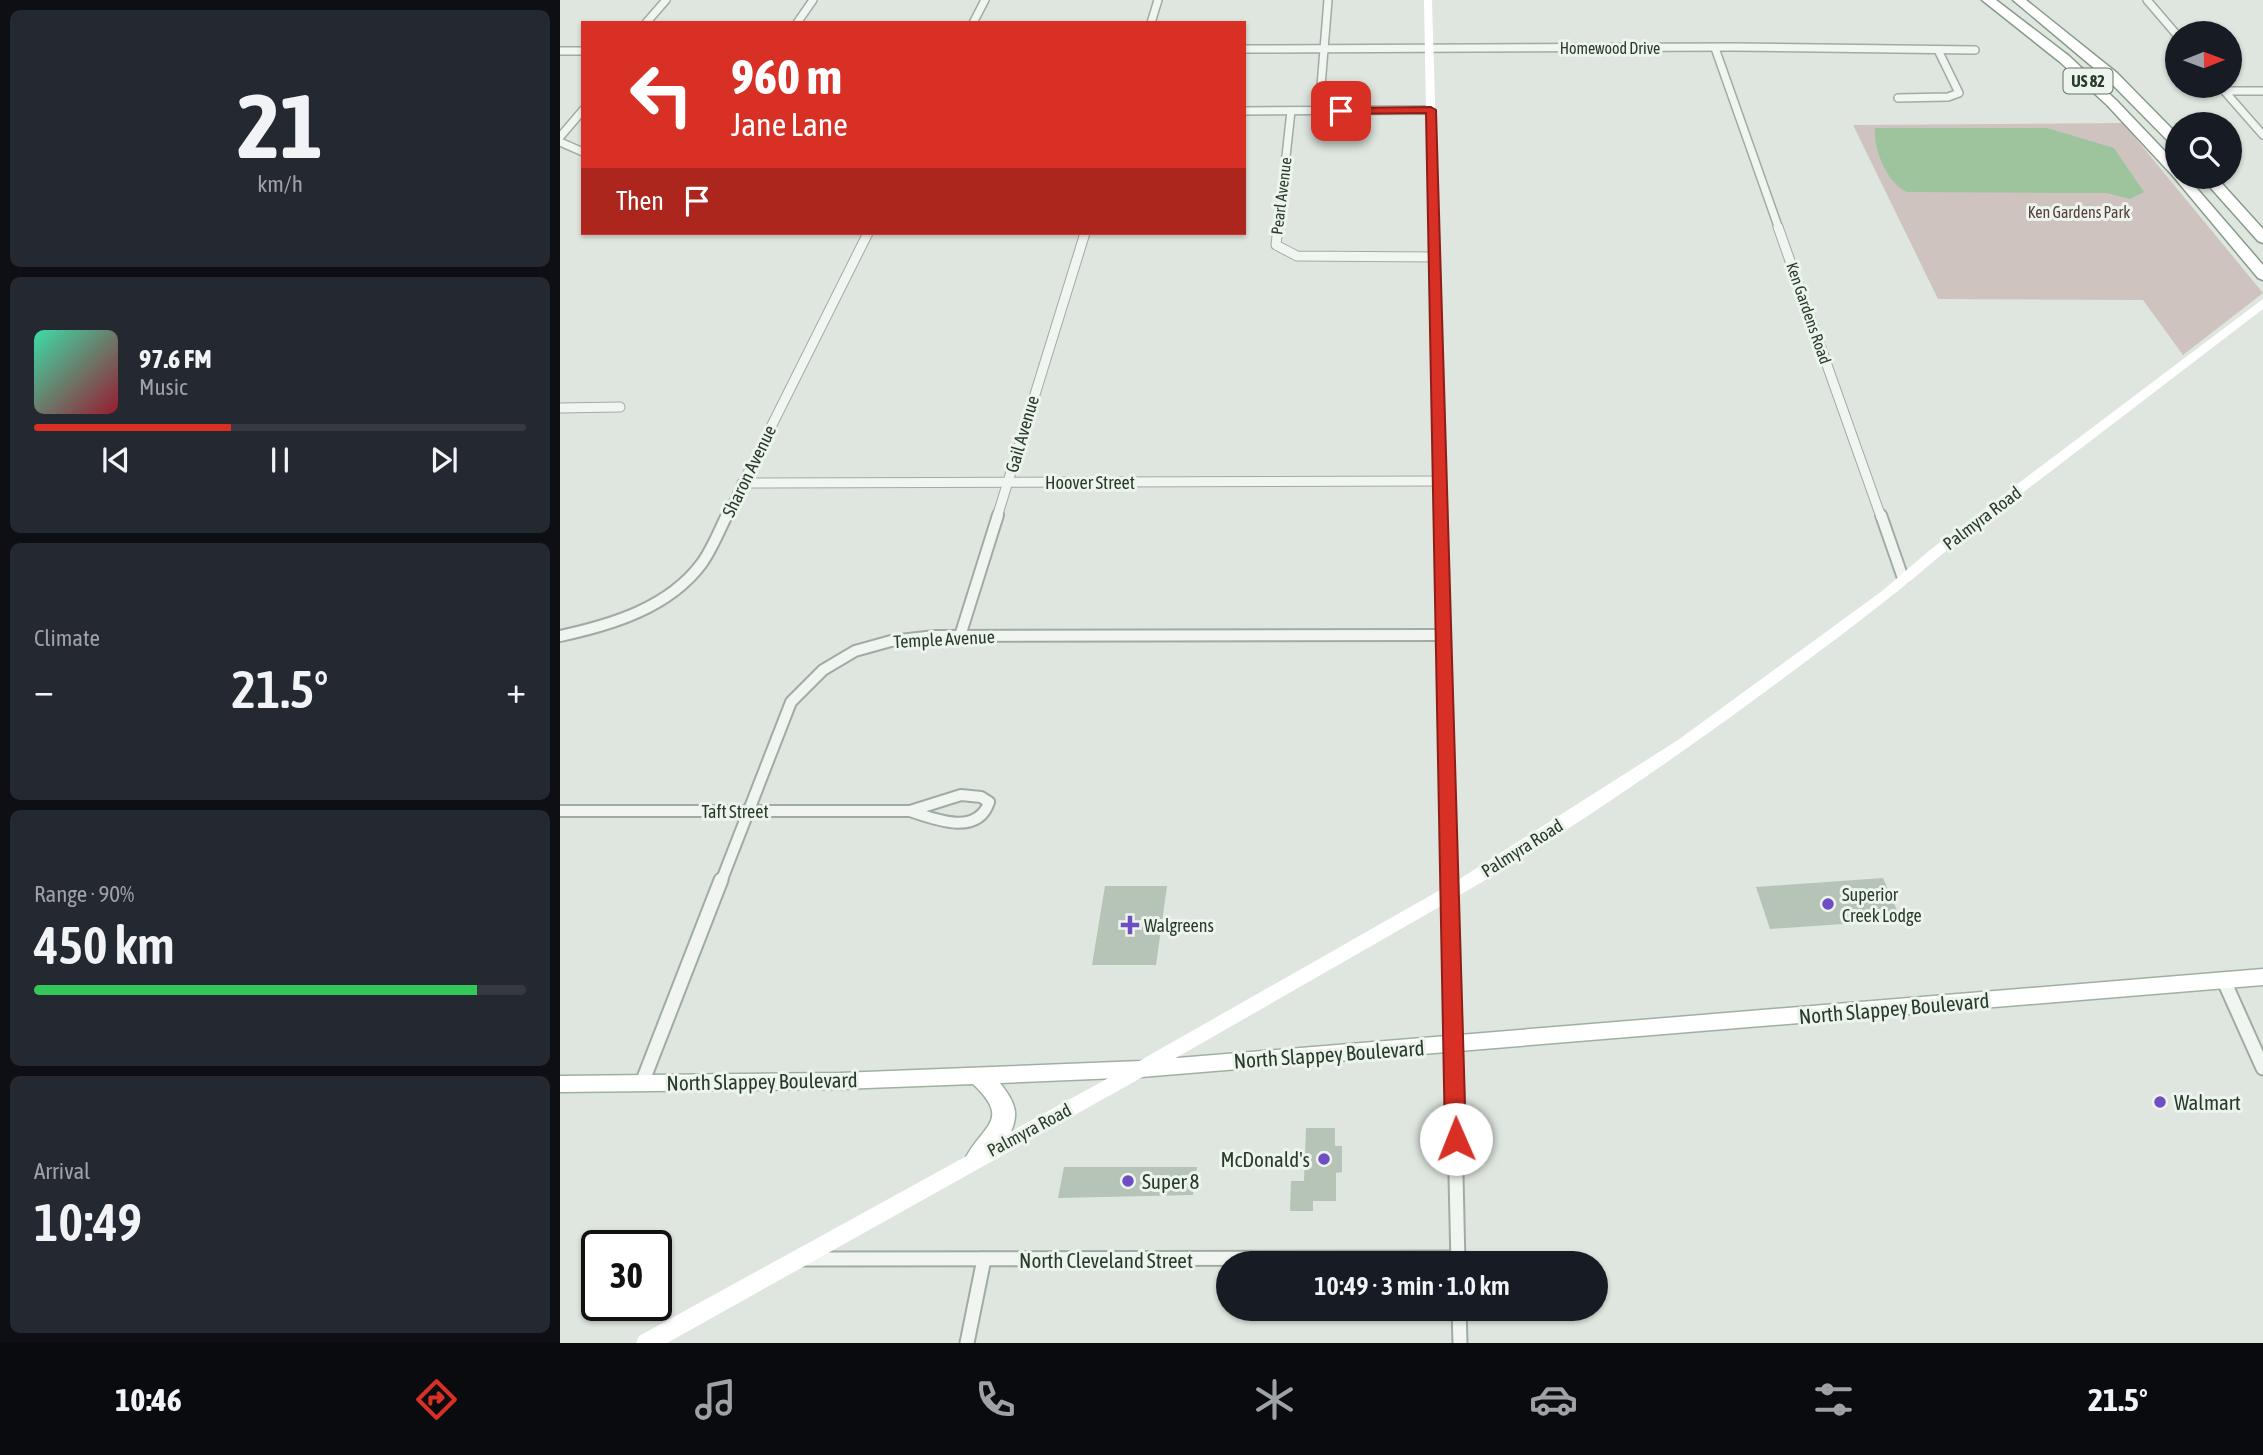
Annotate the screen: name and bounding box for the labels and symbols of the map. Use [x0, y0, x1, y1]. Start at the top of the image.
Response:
north arrow [2165, 21, 2242, 98]
street label: Homewood Drive [1560, 39, 1660, 57]
road number: US 82 [2064, 68, 2112, 94]
pin [1311, 81, 1371, 141]
street label: Pearl Avenue [1267, 156, 1295, 236]
park label: Ken Gardens Park [2028, 203, 2130, 221]
street label: Ken Gardens Road [1783, 260, 1835, 366]
street label: Gail Avenue [1001, 393, 1043, 475]
street label: Sharon Avenue [718, 422, 780, 520]
street label: Hoover Street [1045, 472, 1135, 493]
street label: Palmyra Road [1939, 482, 2025, 554]
street label: Temple Avenue [893, 626, 995, 652]
street label: Taft Street [701, 801, 769, 822]
street label: Palmyra Road [1477, 815, 1567, 881]
place label: Superior Creek Lodge [1842, 884, 1922, 926]
marker: Superior Creek Lodge [1820, 896, 1836, 912]
place label: Walgreens [1144, 915, 1214, 936]
marker: Walgreens [1122, 917, 1138, 933]
street label: North Slappey Boulevard [1798, 988, 1990, 1028]
street label: North Slappey Boulevard [1233, 1035, 1425, 1073]
street label: North Slappey Boulevard [666, 1067, 858, 1095]
place label: Walmart [2174, 1090, 2241, 1114]
marker: Walmart [2152, 1094, 2168, 1110]
street label: Palmyra Road [983, 1099, 1075, 1161]
position arrow [1419, 1102, 1493, 1176]
place label: McDonald's [1220, 1147, 1310, 1171]
marker: McDonald's [1316, 1151, 1332, 1167]
place label: Super 8 [1142, 1169, 1200, 1193]
marker: Super 8 [1120, 1173, 1136, 1189]
speed limit sign: 30 [581, 1230, 672, 1321]
street label: North Cleveland Street [1019, 1248, 1193, 1272]

